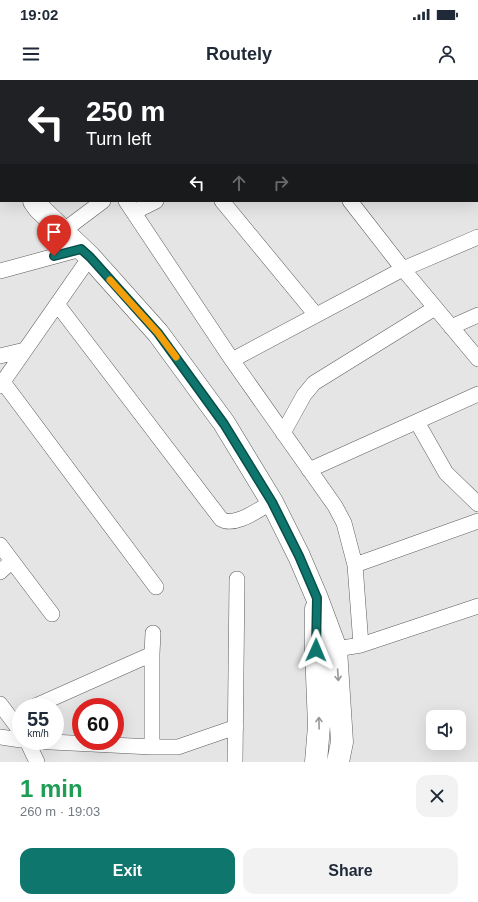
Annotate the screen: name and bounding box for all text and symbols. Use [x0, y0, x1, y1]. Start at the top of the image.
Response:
text: 19:02 [20, 6, 58, 23]
icon: menu [20, 43, 42, 65]
icon: person [436, 43, 458, 65]
text: Routely [206, 44, 272, 64]
icon: left [20, 96, 72, 148]
text: 250 m [86, 96, 165, 127]
text: Turn left [86, 129, 151, 149]
icon: left [186, 172, 208, 194]
icon: ahead [228, 172, 250, 194]
icon: right [270, 172, 292, 194]
pin [37, 215, 71, 256]
icon: arrive [43, 221, 65, 243]
position arrow [295, 629, 337, 671]
one-way arrow [334, 668, 341, 681]
speed limit sign: 60 [72, 698, 124, 750]
text: 55 [27, 708, 49, 730]
map controls [426, 710, 466, 750]
button: sound [426, 710, 466, 750]
one-way arrow [315, 717, 322, 730]
text: km/h [27, 728, 49, 739]
text: 1 min [20, 775, 83, 802]
button: close [416, 775, 458, 817]
text: 260 m · 19:03 [20, 804, 100, 819]
button: Exit [20, 848, 235, 894]
button: Share [243, 848, 458, 894]

